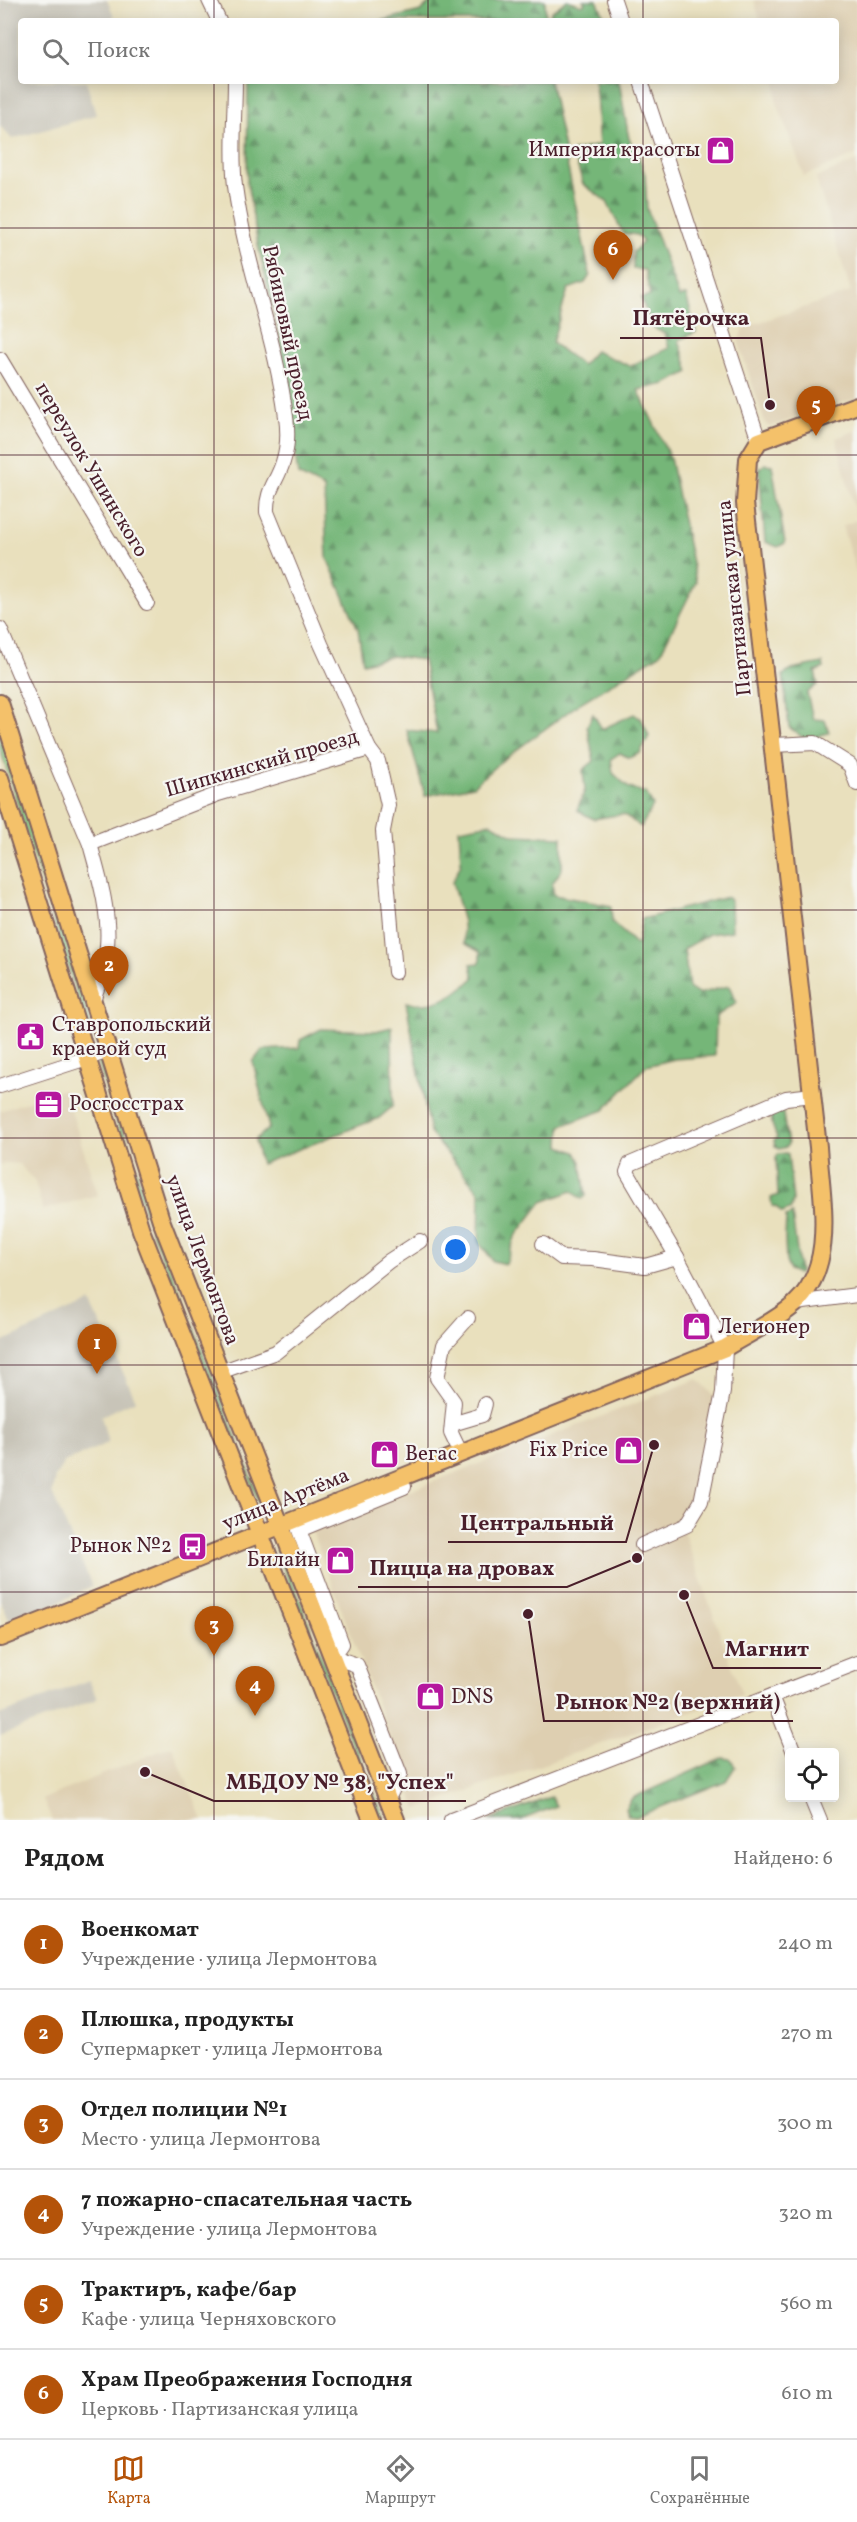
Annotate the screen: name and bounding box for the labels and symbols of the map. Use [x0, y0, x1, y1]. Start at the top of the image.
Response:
shop icon: Империя красоты [705, 134, 737, 166]
place label: Империя красоты [528, 136, 700, 165]
pin: 6 [594, 230, 632, 280]
street label: Рябиновый проезд [254, 243, 320, 424]
callout: Пятёрочка [620, 298, 761, 338]
text: Пятёрочка [632, 304, 750, 335]
street label: переулок Ушинского [27, 377, 155, 563]
pin: 5 [796, 386, 836, 436]
street label: Партизанская улица [710, 499, 760, 697]
street label: Шипкинский проезд [162, 723, 362, 805]
pin: 2 [90, 946, 128, 996]
place label: Ставропольский краевой суд [52, 1011, 211, 1064]
public building icon: Ставропольский краевой суд [15, 1021, 47, 1053]
office icon: Росгосстрах [32, 1088, 64, 1120]
place label: Росгосстрах [69, 1090, 184, 1119]
street label: улица Лермонтова [158, 1171, 246, 1349]
your location [441, 1235, 470, 1264]
shop icon: Легионер [681, 1311, 713, 1343]
place label: Легионер [718, 1313, 810, 1342]
pin: 1 [78, 1324, 116, 1374]
shop icon: Fix Price [613, 1434, 645, 1466]
place label: Fix Price [529, 1436, 608, 1465]
shop icon: Вегас [368, 1438, 400, 1470]
place label: Вегас [405, 1440, 457, 1469]
street label: улица Артёма [218, 1461, 354, 1539]
callout: Центральный [448, 1502, 626, 1542]
text: Центральный [460, 1509, 614, 1540]
bus stop icon: Рынок №2 [177, 1530, 209, 1562]
place label: Рынок №2 [70, 1532, 172, 1561]
shop icon: Билайн [325, 1544, 357, 1576]
place label: Билайн [247, 1546, 320, 1575]
callout: Пицца на дровах [358, 1547, 567, 1587]
text: Пицца на дровах [369, 1554, 555, 1585]
pin: 3 [194, 1606, 234, 1656]
callout: Магнит [713, 1628, 821, 1668]
text: Магнит [725, 1635, 809, 1666]
pin: 4 [236, 1666, 274, 1716]
shop icon: DNS [414, 1681, 446, 1713]
callout: Рынок №2 (верхний) [544, 1681, 793, 1721]
place label: DNS [451, 1683, 494, 1712]
text: Рынок №2 (верхний) [556, 1688, 780, 1719]
callout: МБДОУ № 38, "Успех" [214, 1761, 466, 1801]
text: МБДОУ № 38, "Успех" [226, 1768, 454, 1799]

